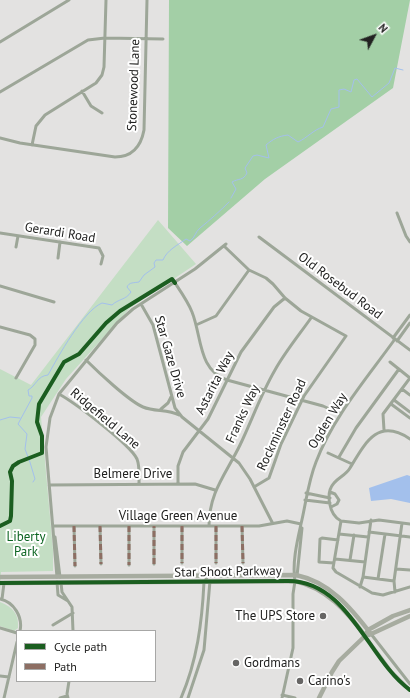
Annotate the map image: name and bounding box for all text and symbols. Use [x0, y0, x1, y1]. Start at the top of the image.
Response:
north arrow [354, 16, 394, 56]
text: N [375, 21, 391, 35]
street label: Stonewood Lane [125, 39, 143, 131]
street label: Gerardi Road [24, 220, 96, 246]
street label: Old Rosebud Road [295, 249, 385, 323]
street label: Star Gaze Drive [151, 314, 189, 400]
street label: Astarita Way [192, 349, 238, 417]
street label: Rockminster Road [254, 377, 310, 473]
street label: Franks Way [223, 382, 263, 446]
street label: Ridgefield Lane [67, 385, 143, 453]
street label: Ogden Way [305, 390, 351, 452]
street label: Belmere Drive [94, 466, 172, 482]
street label: Village Green Avenue [119, 508, 237, 524]
park label: Liberty Park [6, 529, 46, 560]
street label: Star Shoot Parkway [174, 563, 282, 581]
place label: The UPS Store [235, 608, 315, 624]
marker: The UPS Store [318, 611, 328, 621]
legend [16, 630, 156, 682]
text: Cycle path [54, 639, 107, 654]
place label: Gordmans [244, 655, 300, 671]
marker: Gordmans [231, 658, 241, 668]
text: Path [54, 659, 77, 674]
place label: Carino's [308, 673, 350, 689]
marker: Carino's [295, 676, 305, 686]

